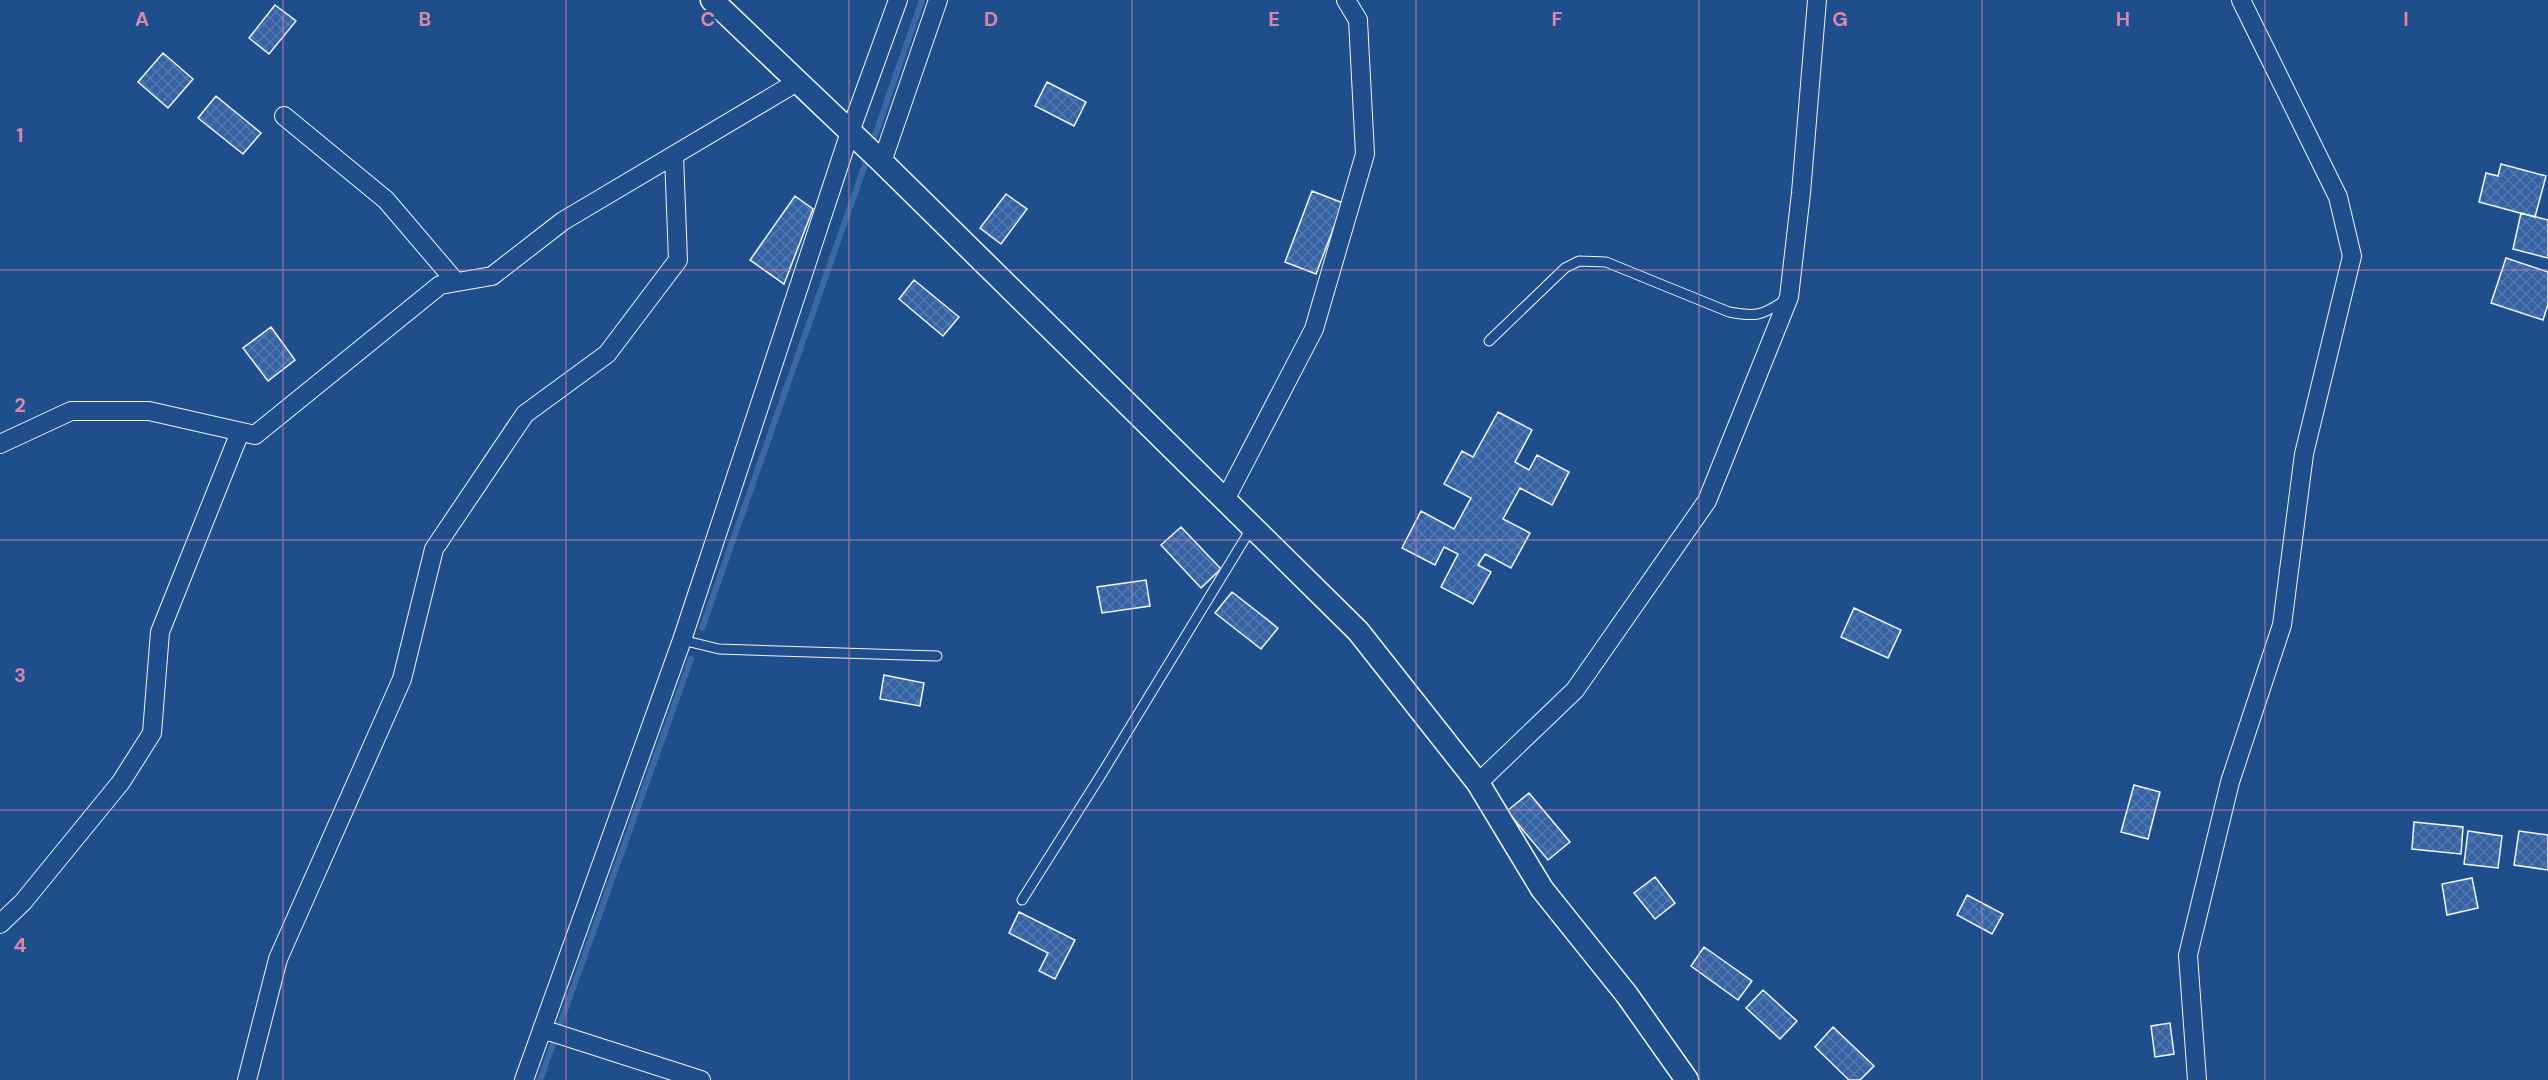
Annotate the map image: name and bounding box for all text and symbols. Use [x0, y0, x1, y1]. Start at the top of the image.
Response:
text: A [135, 6, 149, 32]
text: B [419, 6, 431, 32]
text: C [701, 6, 715, 32]
text: D [984, 6, 998, 32]
text: E [1268, 6, 1280, 32]
text: F [1551, 6, 1563, 32]
text: G [1832, 6, 1848, 32]
text: H [2116, 6, 2130, 32]
text: I [2403, 6, 2409, 32]
text: 1 [16, 122, 24, 148]
text: 2 [14, 392, 26, 418]
text: 3 [14, 662, 26, 688]
text: 4 [14, 932, 27, 958]

